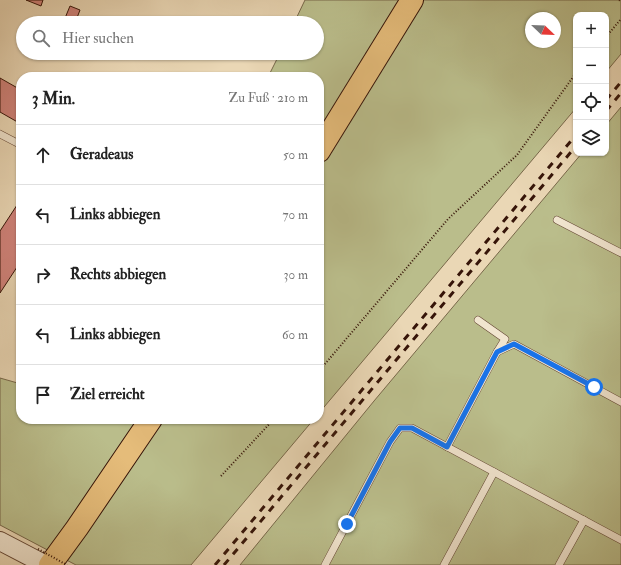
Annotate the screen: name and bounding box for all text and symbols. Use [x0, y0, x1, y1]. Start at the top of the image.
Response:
north arrow [525, 12, 561, 48]
map controls [573, 12, 609, 156]
button: + [573, 12, 609, 48]
search box [16, 16, 324, 60]
icon: search [30, 27, 52, 49]
text: Hier suchen [62, 29, 134, 48]
button: − [573, 48, 609, 84]
button: locate [573, 84, 609, 120]
text: 3 Min. [32, 88, 75, 109]
text: Zu Fuß · 210 m [229, 90, 308, 106]
button: layers [573, 120, 609, 156]
icon: ahead [32, 144, 54, 166]
text: Geradeaus [70, 145, 133, 164]
text: 50 m [283, 147, 308, 163]
icon: left [32, 204, 54, 226]
text: Links abbiegen [70, 205, 160, 224]
text: 70 m [283, 207, 308, 223]
icon: right [32, 264, 54, 286]
text: Rechts abbiegen [70, 265, 166, 284]
text: 30 m [284, 267, 308, 283]
icon: left [32, 324, 54, 346]
text: Links abbiegen [70, 325, 160, 344]
text: 60 m [282, 327, 308, 343]
route start [585, 378, 603, 396]
icon: arrive [32, 384, 54, 406]
text: Ziel erreicht [70, 385, 145, 404]
route end [338, 515, 356, 533]

